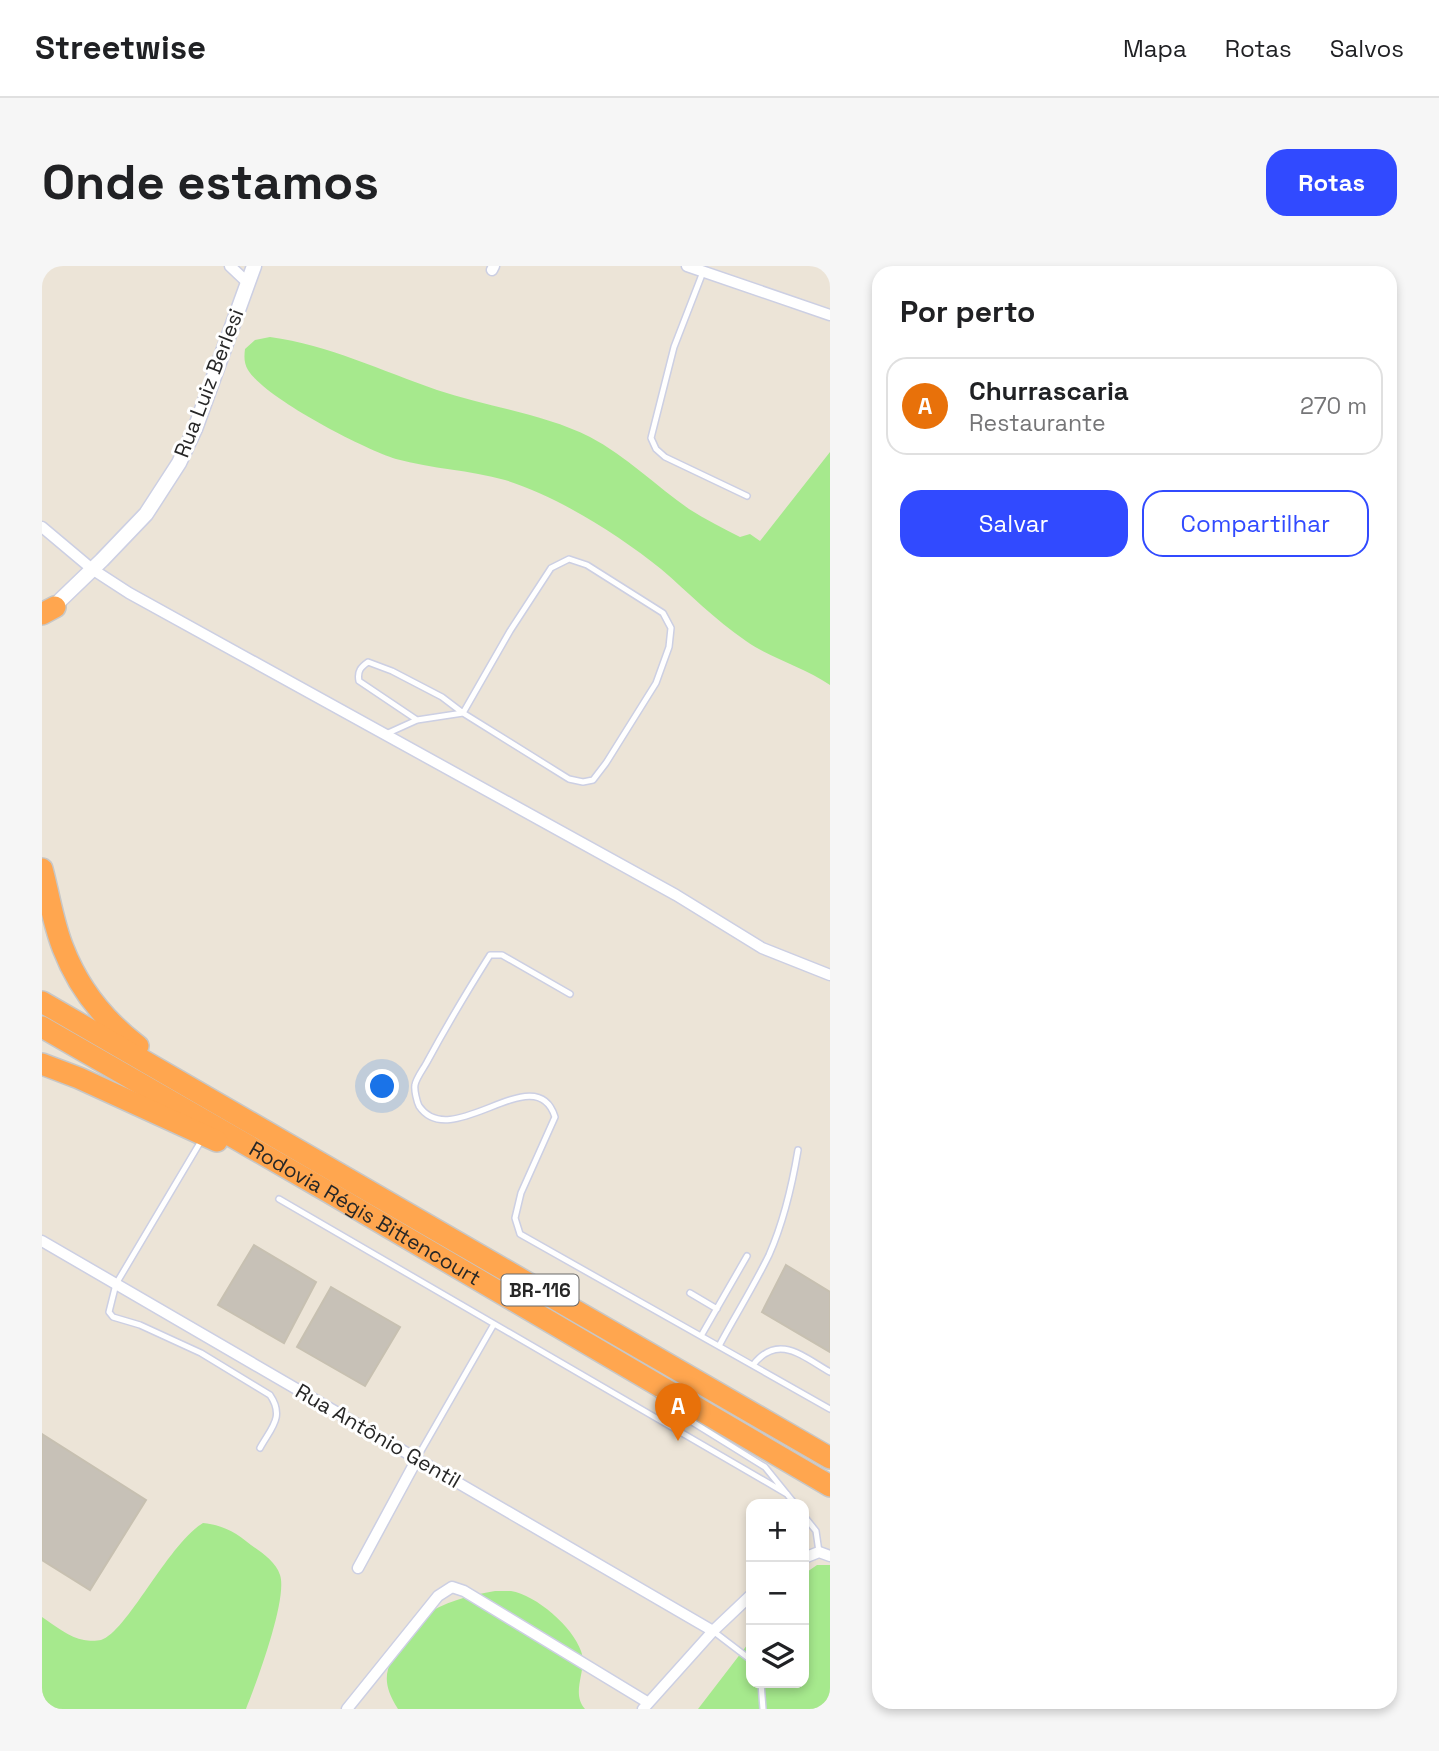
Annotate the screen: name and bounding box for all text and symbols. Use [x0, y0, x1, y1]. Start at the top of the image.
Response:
text: Streetwise [35, 27, 206, 69]
text: Mapa [1123, 33, 1187, 64]
text: Rotas [1225, 33, 1292, 64]
text: Salvos [1330, 33, 1404, 64]
button: Rotas [1266, 149, 1397, 216]
text: Onde estamos [42, 151, 379, 213]
text: Por perto [900, 292, 1035, 331]
street label: Rua Luiz Berlesi [168, 305, 249, 461]
text: Churrascaria [969, 374, 1129, 408]
text: A [918, 391, 932, 421]
text: 270 m [1300, 391, 1367, 421]
text: Restaurante [969, 408, 1106, 438]
button: Salvar [900, 490, 1128, 557]
button: Compartilhar [1142, 490, 1369, 557]
your location [365, 1069, 399, 1103]
street label: Rodovia Régis Bittencourt [244, 1135, 486, 1291]
road number: BR-116 [502, 1274, 578, 1306]
street label: Rua Antônio Gentil [291, 1377, 466, 1494]
pin: A [655, 1383, 701, 1441]
map controls [746, 1499, 809, 1688]
button: + [746, 1499, 809, 1562]
button: − [746, 1562, 809, 1625]
button: layers [746, 1625, 809, 1688]

